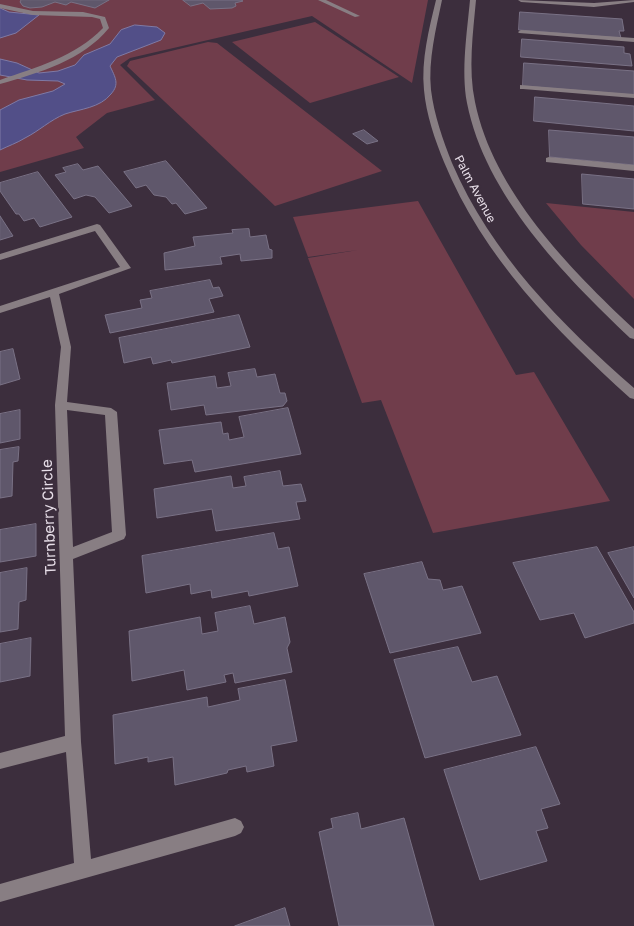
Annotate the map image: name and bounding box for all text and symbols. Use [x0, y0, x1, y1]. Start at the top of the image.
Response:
street label: Palm Avenue [451, 153, 499, 225]
street label: Turnberry Circle [38, 459, 60, 575]

